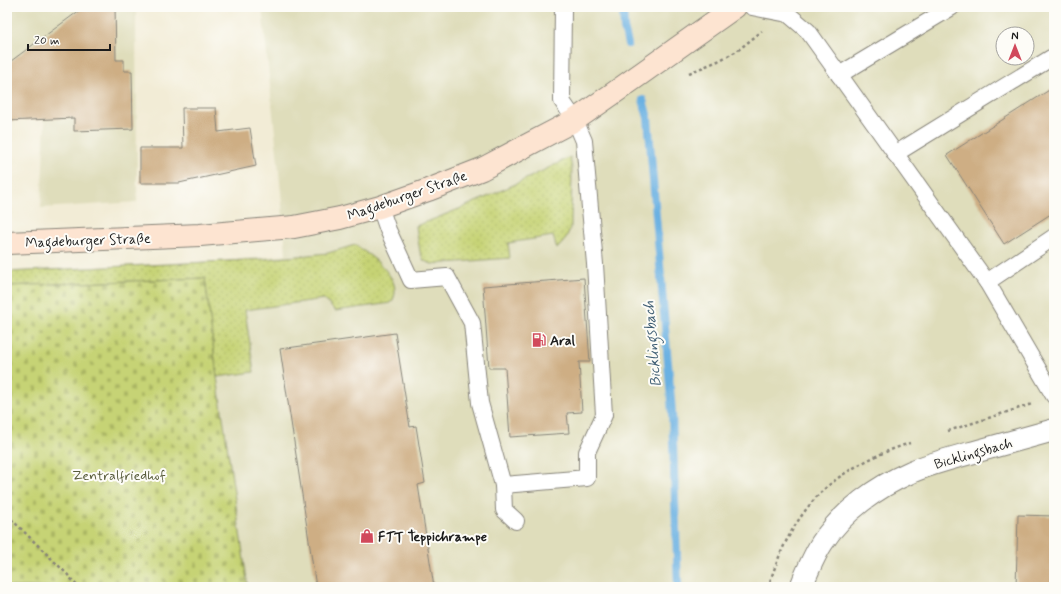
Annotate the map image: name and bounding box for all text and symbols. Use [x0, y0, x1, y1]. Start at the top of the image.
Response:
scale bar [28, 26, 110, 52]
north arrow [995, 26, 1035, 66]
text: N [1011, 30, 1019, 44]
text: 20 m [34, 33, 60, 49]
street label: Magdeburger Straße [345, 167, 470, 227]
street label: Magdeburger Straße [25, 230, 151, 254]
water label: Bicklingsbach [639, 300, 669, 388]
fuel station icon: Aral [531, 332, 547, 348]
place label: Aral [550, 332, 575, 350]
street label: Bicklingsbach [932, 434, 1015, 476]
park label: Zentralfriedhof [72, 467, 166, 485]
shop icon: FTT Teppichrampe [359, 528, 375, 544]
place label: FTT Teppichrampe [378, 528, 487, 546]

